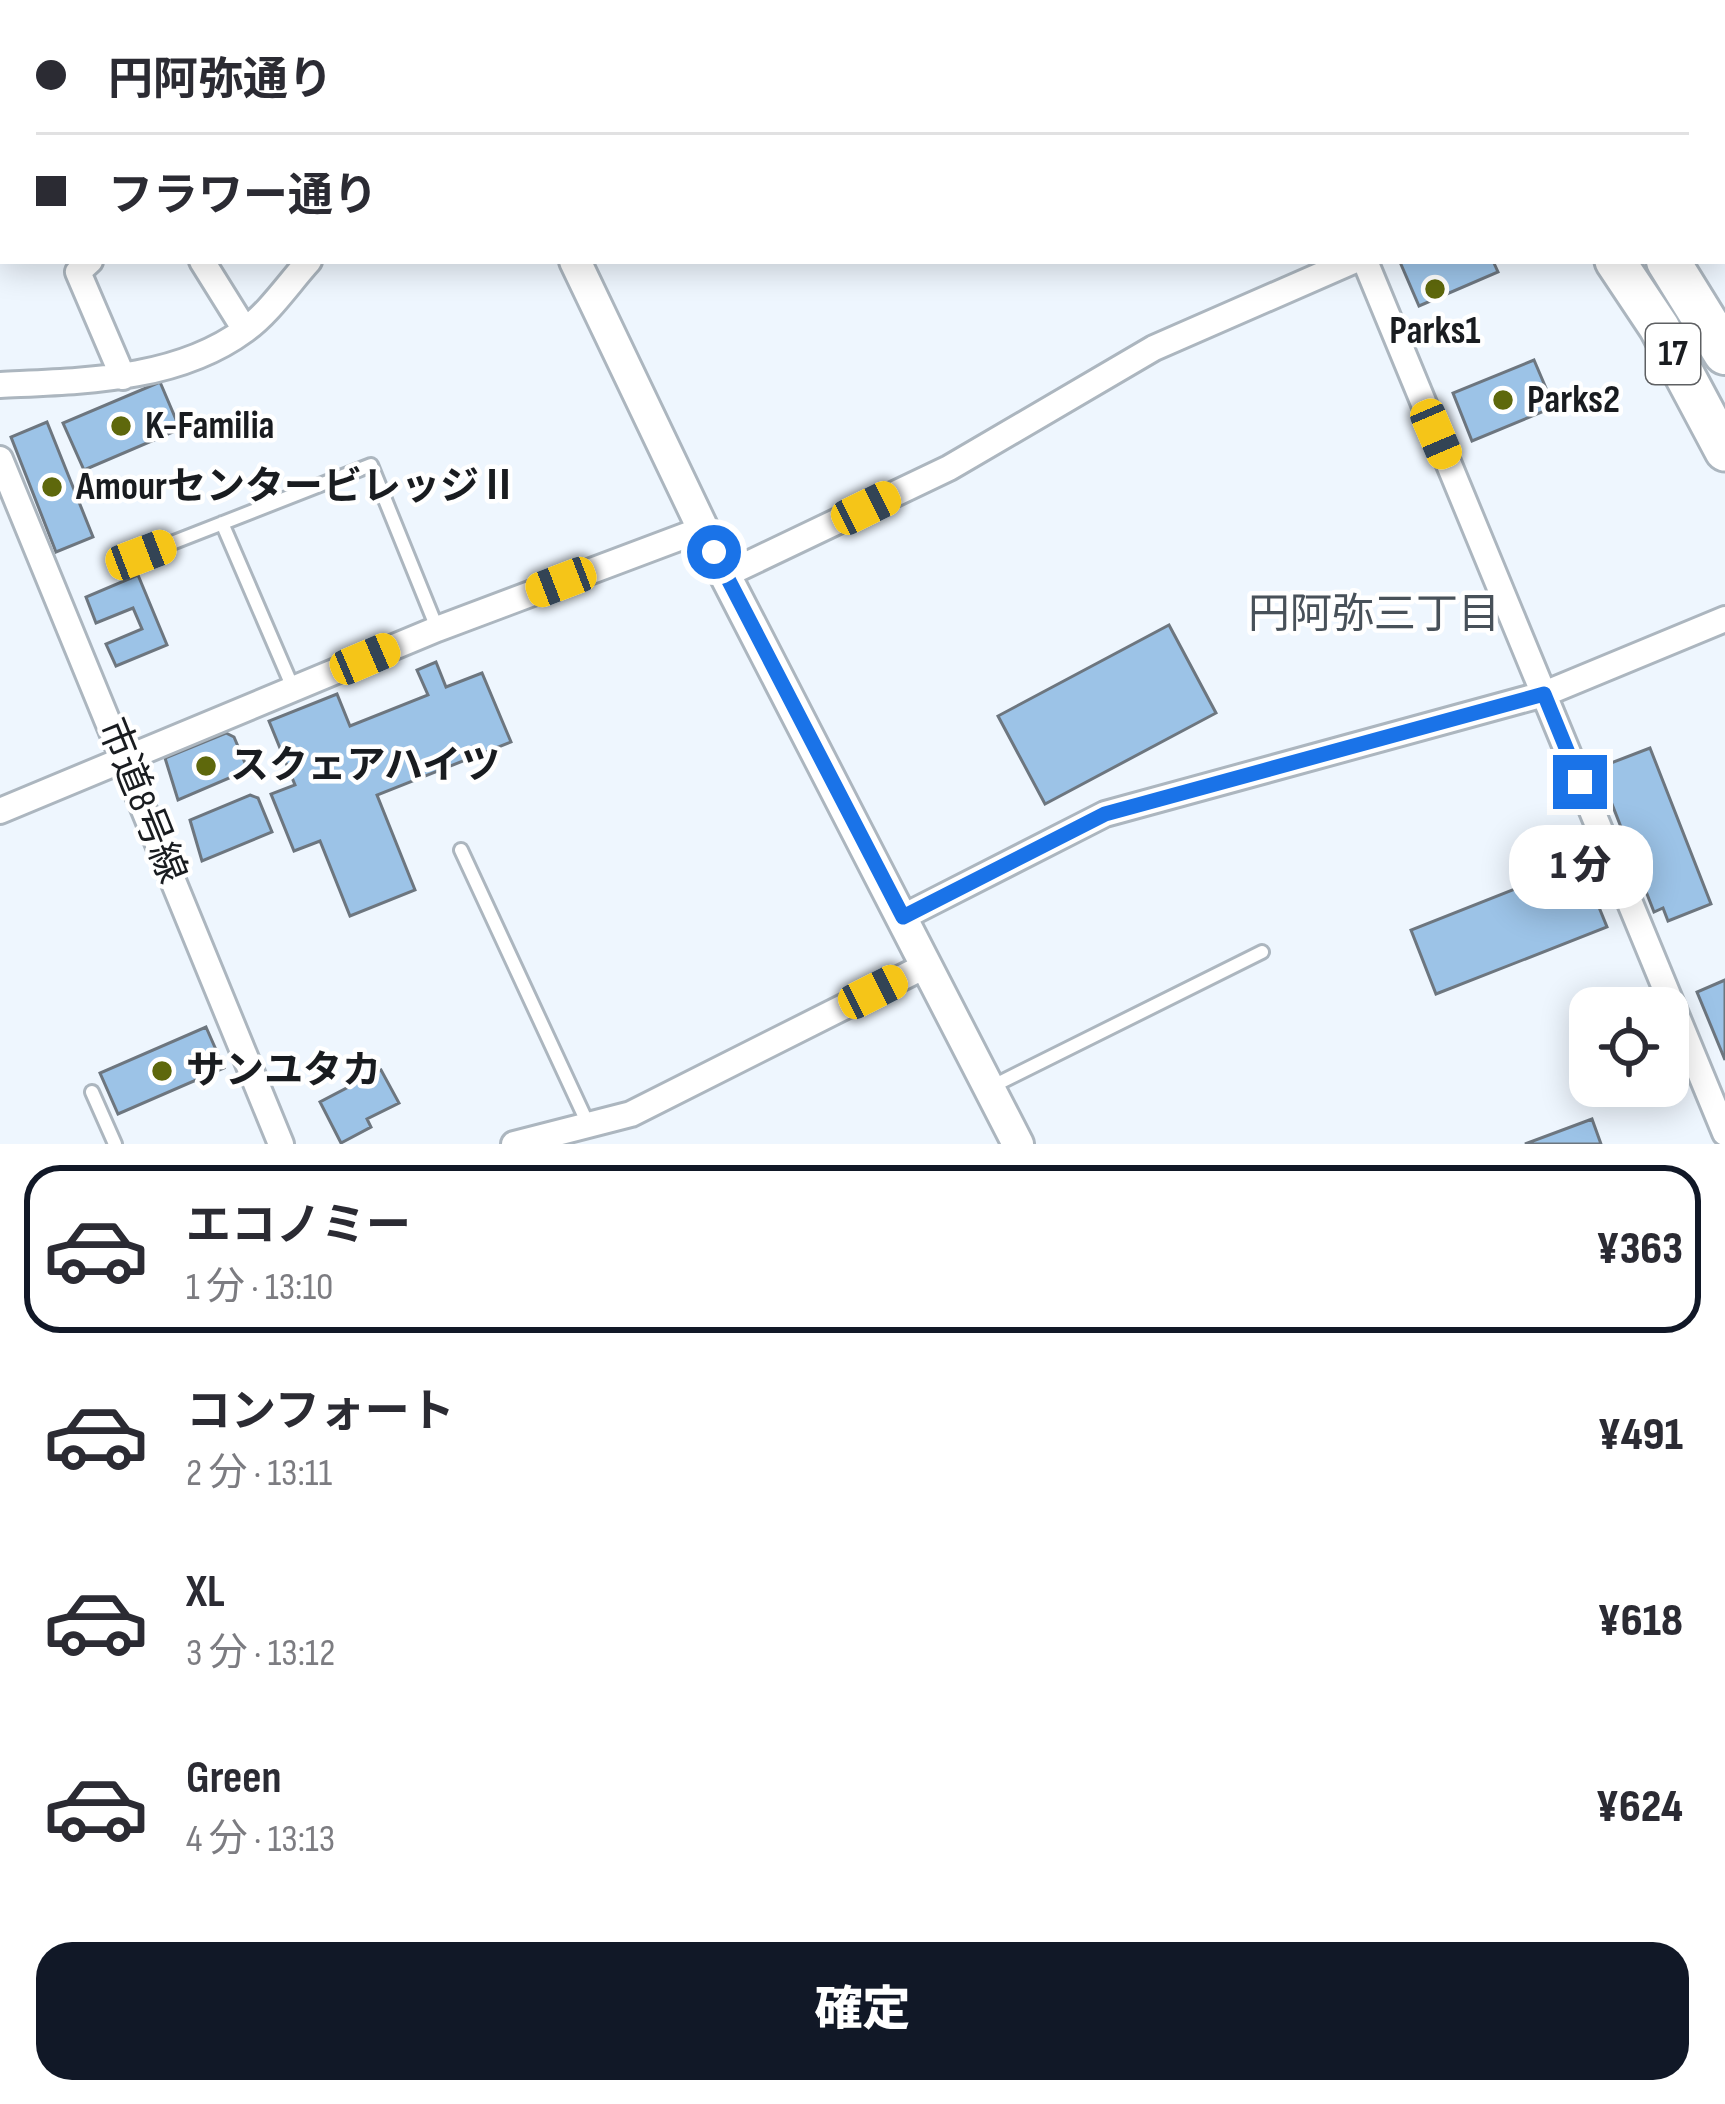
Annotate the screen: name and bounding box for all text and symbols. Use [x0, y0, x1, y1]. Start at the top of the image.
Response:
text: 円阿弥通り [108, 53, 333, 108]
text: フラワー通り [108, 169, 378, 224]
marker: Parks1 [1422, 276, 1448, 302]
place label: Parks1 [1389, 308, 1481, 355]
road number: 17 [1646, 324, 1700, 384]
place label: Parks2 [1527, 377, 1620, 424]
marker: Parks2 [1490, 387, 1516, 413]
car [1405, 394, 1467, 474]
place label: K-Familia [145, 403, 275, 450]
marker: K-Familia [108, 413, 134, 439]
place label: AmourセンタービレッジⅡ [75, 464, 518, 511]
marker: AmourセンタービレッジⅡ [39, 474, 65, 500]
car [826, 476, 906, 540]
car [101, 525, 181, 585]
route start [687, 525, 741, 579]
car [521, 552, 601, 612]
district label: 円阿弥三丁目 [1248, 590, 1500, 641]
car [325, 628, 405, 690]
street label: 市道8号線 [87, 712, 195, 890]
place label: スクェアハイツ [230, 743, 500, 790]
marker: スクェアハイツ [193, 753, 219, 779]
route end [1553, 755, 1607, 809]
callout: 1 分 [1508, 824, 1652, 908]
text: 1 分 [1551, 843, 1612, 890]
car [833, 960, 913, 1024]
map controls [1569, 987, 1689, 1107]
button: locate [1569, 987, 1689, 1107]
place label: サンユタカ [186, 1048, 381, 1095]
marker: サンユタカ [149, 1058, 175, 1084]
icon: car [42, 1195, 150, 1303]
text: エコノミー [186, 1199, 411, 1254]
text: ¥363 [1596, 1222, 1683, 1277]
text: 1 分 · 13:10 [186, 1264, 333, 1311]
icon: car [42, 1381, 150, 1489]
text: コンフォート [186, 1385, 455, 1440]
text: ¥491 [1598, 1408, 1683, 1463]
text: 2 分 · 13:11 [186, 1450, 332, 1497]
text: XL [186, 1565, 225, 1620]
icon: car [42, 1567, 150, 1675]
text: ¥618 [1597, 1594, 1683, 1649]
text: 3 分 · 13:12 [186, 1630, 335, 1677]
text: Green [186, 1751, 282, 1806]
icon: car [42, 1753, 150, 1861]
text: ¥624 [1596, 1780, 1683, 1835]
text: 4 分 · 13:13 [186, 1816, 335, 1863]
button: 確定 [36, 1942, 1689, 2080]

